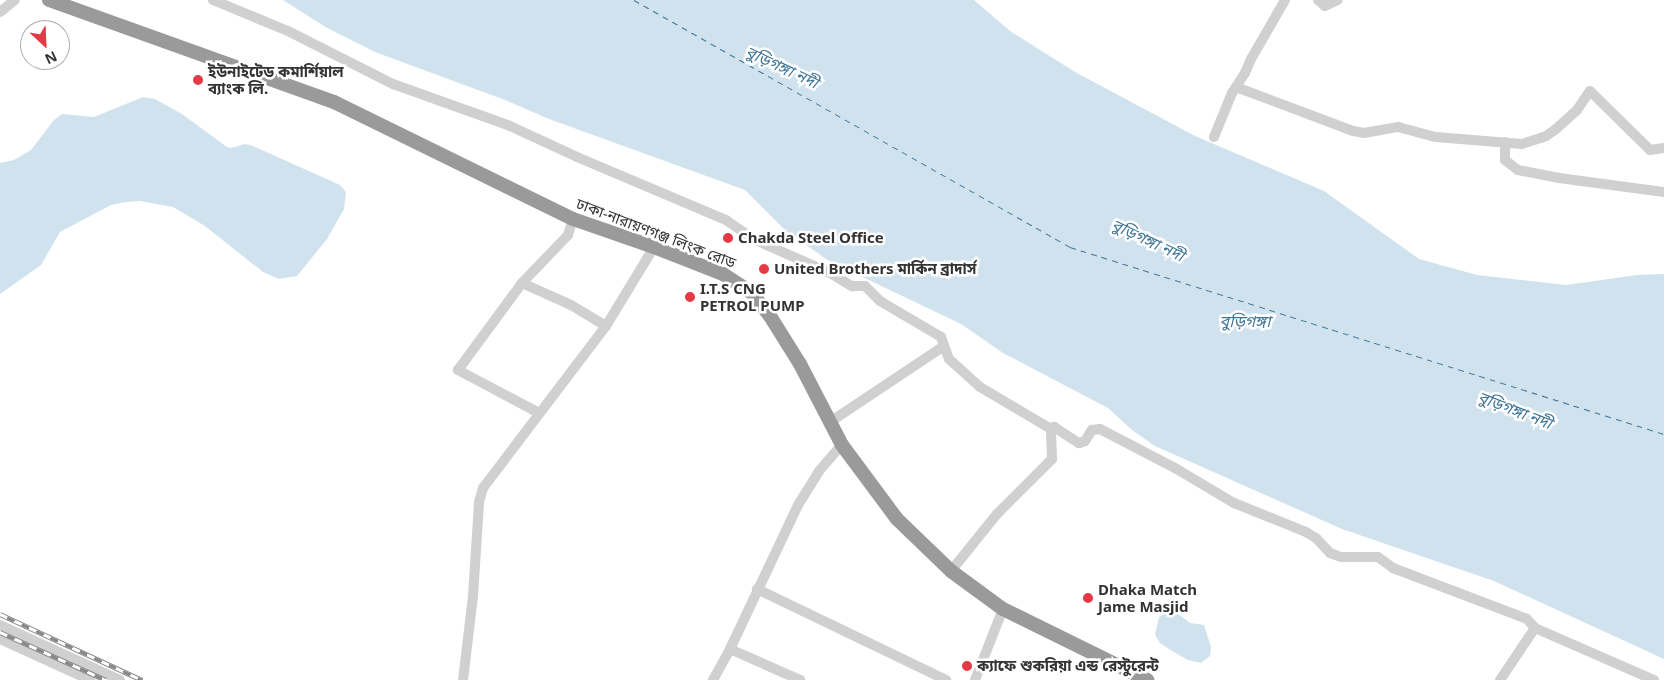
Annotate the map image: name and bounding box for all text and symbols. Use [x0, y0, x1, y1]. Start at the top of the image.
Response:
north arrow [20, 20, 70, 70]
water label: বুড়িগঙ্গা নদী [743, 42, 821, 92]
text: N [42, 47, 60, 69]
place label: ইউনাইটেড কমার্শিয়াল ব্যাংক লি. [208, 62, 344, 97]
marker: ইউনাইটেড কমার্শিয়াল ব্যাংক লি. [192, 74, 204, 86]
street label: ঢাকা-নারায়ণগঞ্জ লিংক রোড [574, 194, 738, 272]
water label: বুড়িগঙ্গা নদী [1109, 215, 1187, 265]
place label: Chakda Steel Office [738, 229, 884, 247]
marker: Chakda Steel Office [722, 232, 734, 244]
place label: United Brothers মার্কিন ব্রাদার্স [774, 260, 976, 278]
marker: United Brothers মার্কিন ব্রাদার্স [758, 263, 770, 275]
place label: I.T.S CNG PETROL PUMP [700, 279, 804, 314]
marker: I.T.S CNG PETROL PUMP [684, 291, 696, 303]
water label: বুড়িগঙ্গা [1220, 311, 1270, 331]
water label: বুড়িগঙ্গা নদী [1475, 387, 1555, 433]
place label: Dhaka Match Jame Masjid [1098, 580, 1197, 615]
marker: Dhaka Match Jame Masjid [1082, 592, 1094, 604]
place label: ক্যাফে শুকরিয়া এন্ড রেস্টুরেন্ট [977, 657, 1159, 675]
marker: ক্যাফে শুকরিয়া এন্ড রেস্টুরেন্ট [961, 660, 973, 672]

